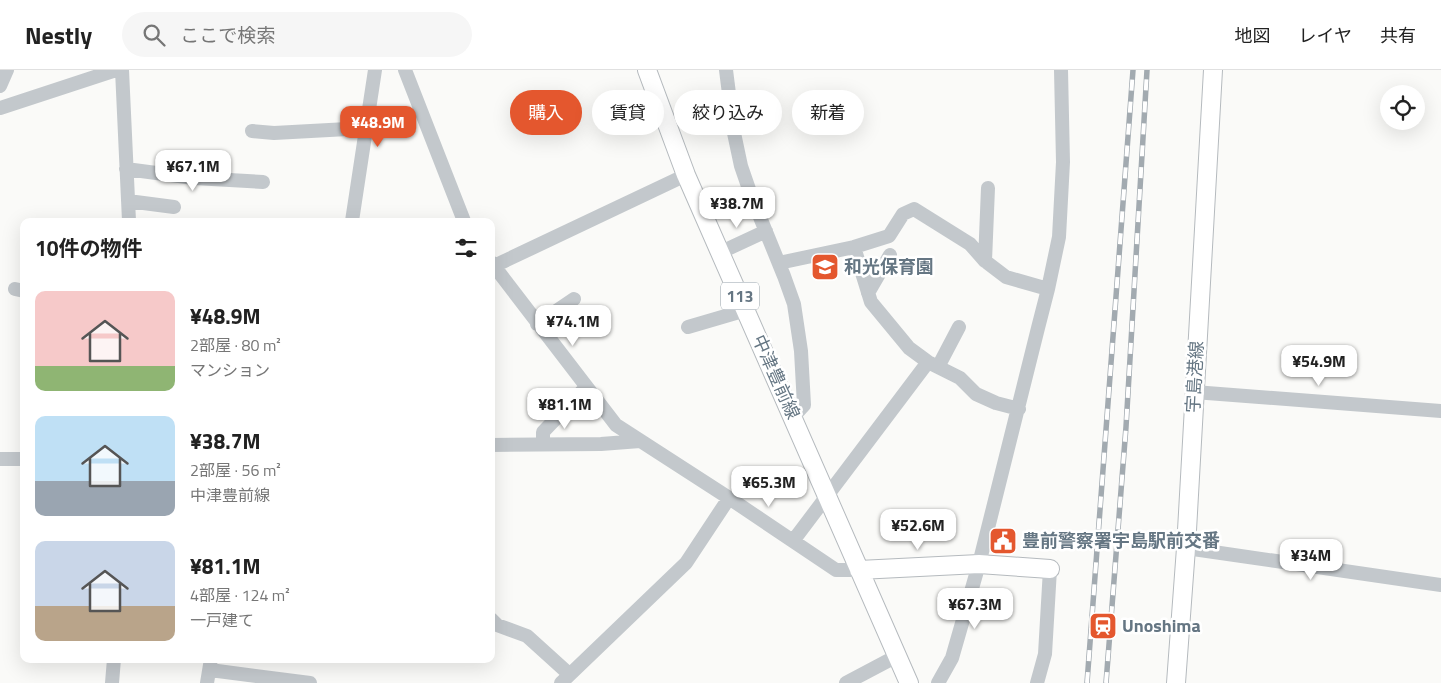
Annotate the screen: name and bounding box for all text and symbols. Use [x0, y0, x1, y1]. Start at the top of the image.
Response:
search box [122, 12, 472, 57]
text: Nestly [25, 17, 92, 53]
text: ここで検索 [180, 20, 275, 49]
icon: search [140, 21, 168, 49]
text: 地図 [1235, 22, 1271, 49]
text: レイヤ [1299, 22, 1352, 49]
text: 共有 [1380, 22, 1416, 49]
map controls [1380, 85, 1425, 130]
button: locate [1380, 85, 1425, 130]
chip: 購入 [510, 90, 582, 135]
chip: 賃貸 [592, 90, 664, 135]
chip: 絞り込み [674, 90, 782, 135]
chip: 新着 [792, 90, 864, 135]
pin: ¥48.9M [337, 106, 419, 148]
text: ¥48.9M [351, 110, 405, 134]
pin: ¥67.1M [152, 150, 234, 192]
text: ¥67.1M [166, 154, 220, 178]
pin: ¥38.7M [696, 186, 778, 229]
text: ¥38.7M [710, 191, 764, 215]
text: 10件の物件 [35, 232, 143, 264]
icon: filters [452, 234, 480, 262]
school or university icon: 和光保育園 [810, 252, 840, 282]
place label: 和光保育園 [844, 253, 934, 280]
road number: 113 [721, 282, 759, 310]
text: ¥48.9M [190, 300, 260, 332]
pin: ¥74.1M [532, 304, 614, 347]
text: ¥74.1M [546, 309, 600, 333]
icon: home [75, 311, 135, 371]
street label: 中津豊前線 [746, 330, 807, 423]
text: 2部屋 · 80 m² [190, 333, 281, 357]
street label: 宇島港線 [1179, 340, 1210, 414]
pin: ¥54.9M [1278, 344, 1360, 387]
text: ¥54.9M [1292, 349, 1346, 373]
text: マンション [190, 358, 270, 382]
pin: ¥81.1M [524, 388, 606, 430]
text: ¥81.1M [538, 392, 592, 416]
text: ¥38.7M [190, 425, 260, 457]
icon: home [75, 436, 135, 496]
text: 2部屋 · 56 m² [190, 458, 281, 482]
pin: ¥65.3M [728, 466, 810, 508]
text: ¥65.3M [742, 470, 796, 494]
text: 中津豊前線 [190, 483, 270, 507]
pin: ¥52.6M [877, 508, 959, 551]
text: ¥52.6M [891, 513, 945, 537]
public building icon: 豊前警察署宇島駅前交番 [988, 526, 1018, 556]
place label: 豊前警察署宇島駅前交番 [1022, 527, 1220, 554]
pin: ¥34M [1281, 538, 1341, 581]
text: ¥34M [1291, 543, 1331, 567]
text: ¥81.1M [190, 550, 260, 582]
icon: home [75, 561, 135, 621]
text: 4部屋 · 124 m² [190, 583, 290, 607]
pin: ¥67.3M [934, 588, 1016, 630]
text: ¥67.3M [948, 592, 1002, 616]
text: 一戸建て [190, 608, 254, 632]
station icon: Unoshima [1088, 611, 1118, 641]
place label: Unoshima [1122, 612, 1201, 639]

